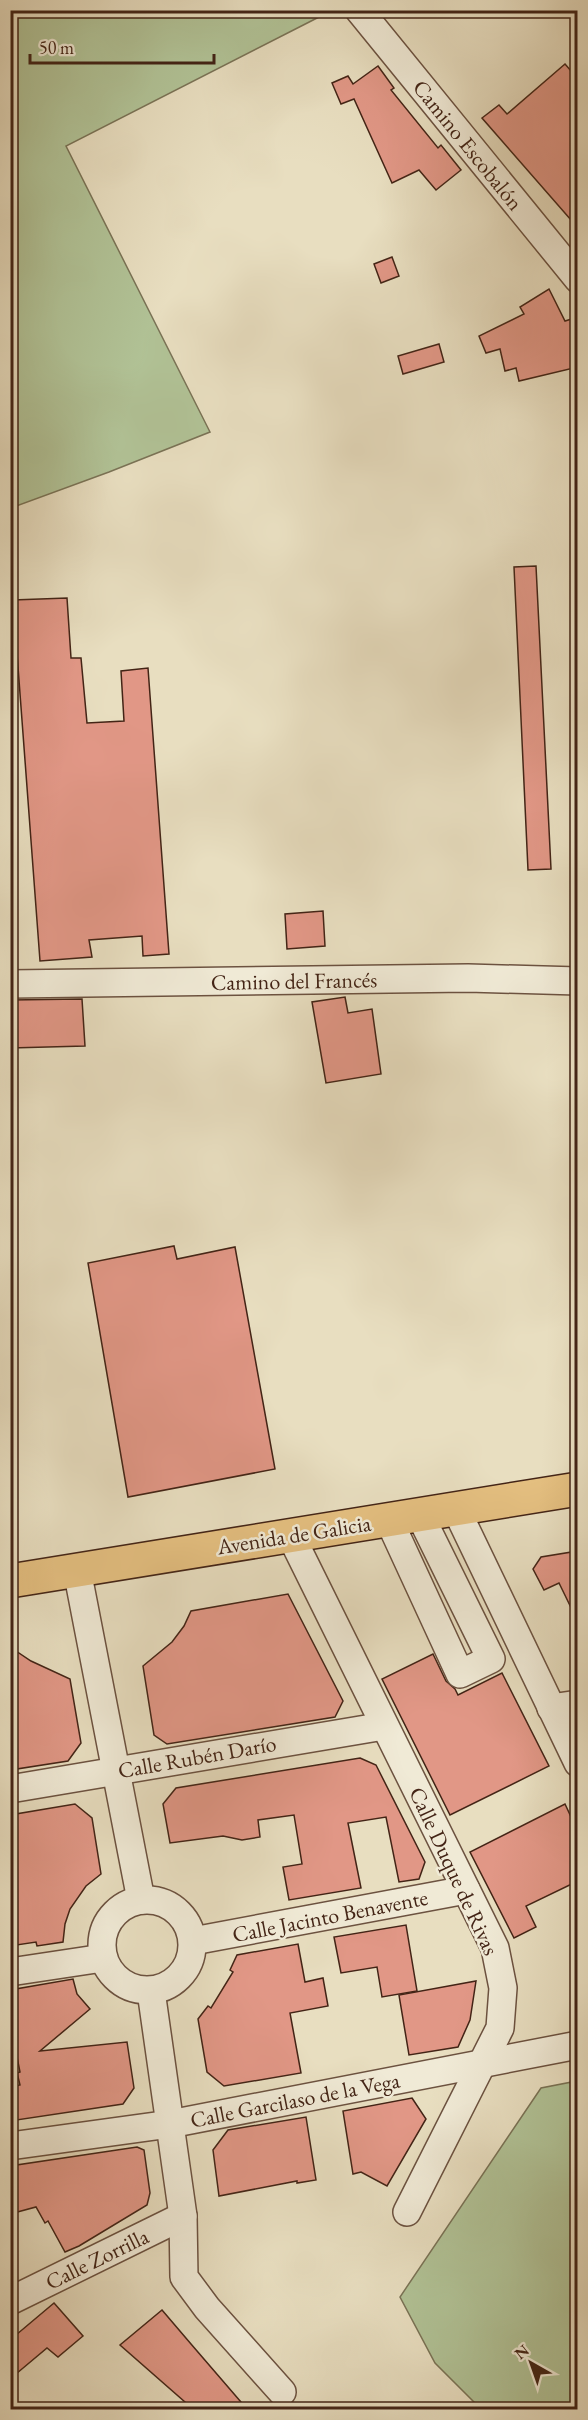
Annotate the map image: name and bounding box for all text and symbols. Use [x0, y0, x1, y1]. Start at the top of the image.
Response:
scale bar [30, 27, 214, 65]
text: 50 m [39, 36, 74, 59]
street label: Camino Escobalón [406, 74, 530, 217]
street label: Camino del Francés [211, 965, 377, 997]
street label: Avenida de Galicia [214, 1508, 373, 1562]
street label: Calle Rubén Darío [116, 1729, 278, 1785]
street label: Calle Duque de Rivas [402, 1782, 506, 1960]
street label: Calle Jacinto Benavente [230, 1883, 431, 1949]
street label: Calle Garcilaso de la Vega [188, 2065, 403, 2135]
street label: Calle Zorrilla [41, 2221, 154, 2296]
north arrow [501, 2333, 561, 2393]
text: N [510, 2340, 533, 2364]

